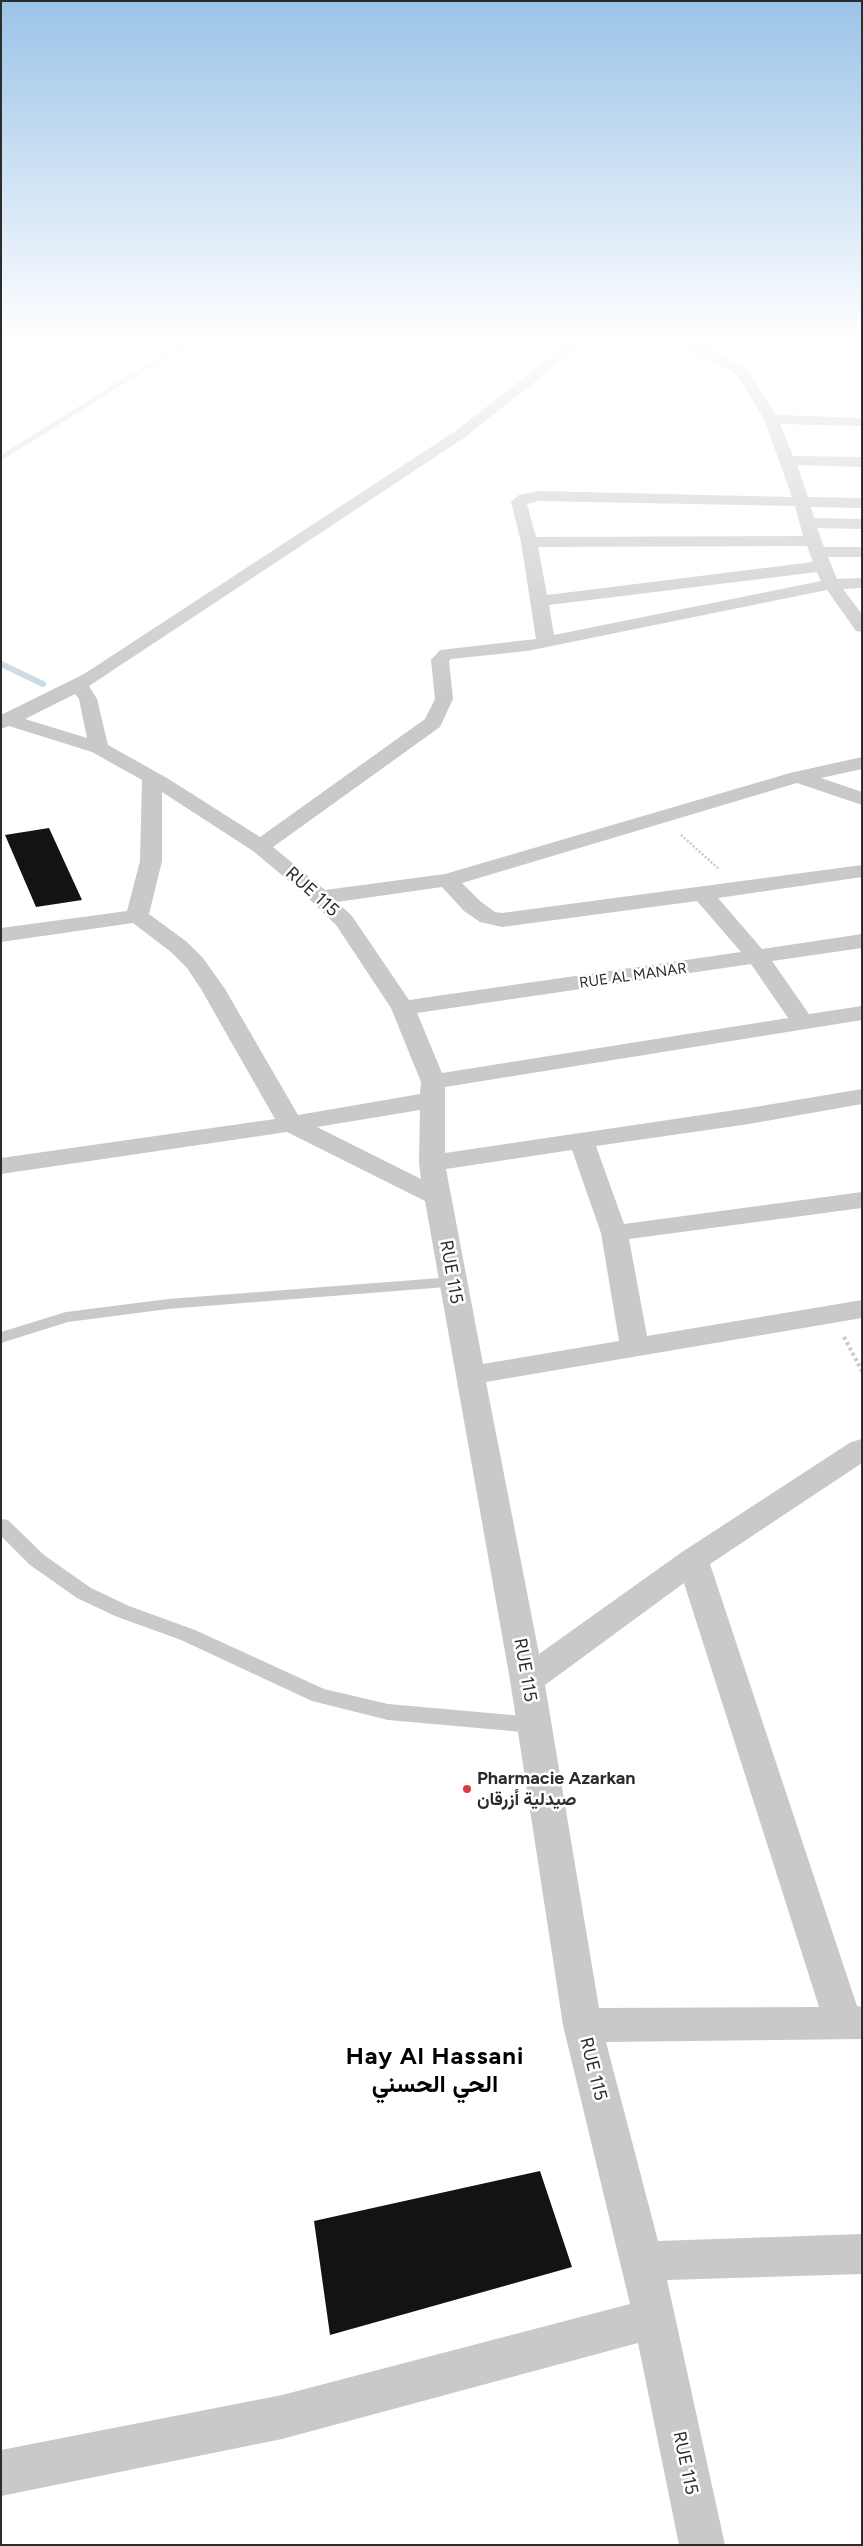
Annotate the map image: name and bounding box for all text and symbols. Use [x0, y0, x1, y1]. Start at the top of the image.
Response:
street label: RUE 115 [281, 862, 343, 922]
street label: RUE AL MANAR [578, 960, 688, 992]
street label: RUE 115 [435, 1238, 467, 1306]
street label: RUE 115 [509, 1636, 541, 1704]
place label: Pharmacie Azarkan صيدلية أزرقان [477, 1768, 636, 1810]
marker: Pharmacie Azarkan صيدلية أزرقان [461, 1783, 473, 1795]
street label: RUE 115 [575, 2035, 611, 2103]
district label: Hay Al Hassani الحي الحسني [344, 2043, 526, 2099]
street label: RUE 115 [668, 2429, 702, 2497]

